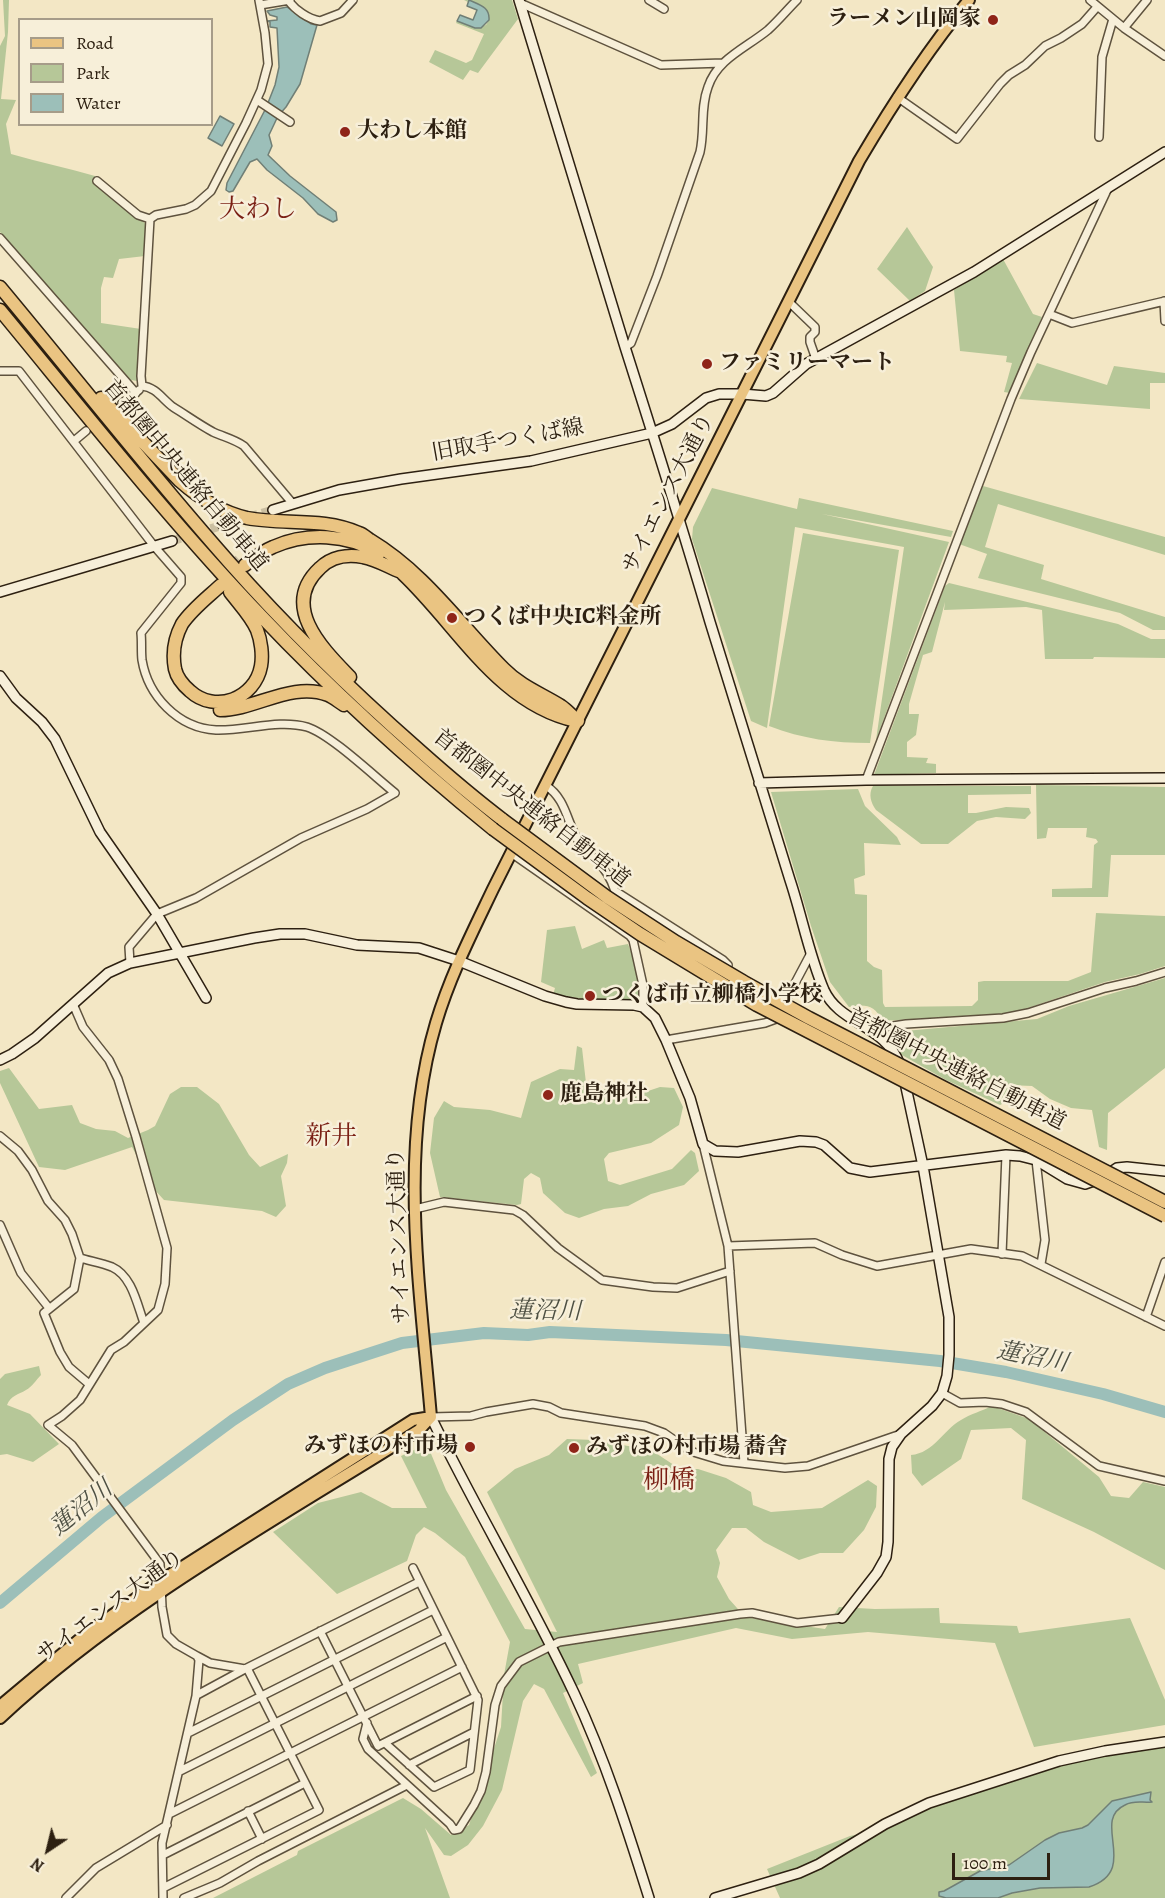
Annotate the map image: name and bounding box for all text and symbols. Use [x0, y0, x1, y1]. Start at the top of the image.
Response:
place label: ラーメン山岡家 [827, 7, 981, 33]
marker: ラーメン山岡家 [986, 13, 1000, 27]
legend [18, 18, 213, 126]
text: Road [76, 31, 113, 55]
text: Park [76, 61, 110, 85]
text: Water [76, 91, 121, 115]
place label: 大わし本館 [357, 119, 467, 145]
marker: 大わし本館 [338, 125, 352, 139]
district label: 大わし [219, 195, 297, 227]
place label: ファミリーマート [719, 351, 895, 377]
marker: ファミリーマート [700, 357, 714, 371]
street label: 首都圏中央連絡自動車道 [97, 375, 273, 577]
street label: サイエンス大通り [617, 410, 721, 578]
street label: 旧取手つくば線 [430, 415, 586, 467]
place label: つくば中央IC料金所 [464, 605, 662, 631]
marker: つくば中央IC料金所 [445, 611, 459, 625]
street label: 首都圏中央連絡自動車道 [428, 724, 634, 894]
place label: つくば市立柳橋小学校 [602, 983, 822, 1009]
marker: つくば市立柳橋小学校 [583, 989, 597, 1003]
street label: 首都圏中央連絡自動車道 [842, 1003, 1070, 1137]
place label: 鹿島神社 [560, 1082, 648, 1108]
marker: 鹿島神社 [541, 1088, 555, 1102]
district label: 新井 [305, 1122, 357, 1154]
street label: サイエンス大通り [384, 1148, 416, 1324]
water label: 蓮沼川 [509, 1297, 581, 1327]
water label: 蓮沼川 [994, 1337, 1070, 1379]
place label: みずほの村市場 [304, 1434, 458, 1460]
place label: みずほの村市場 蕎舎 [586, 1435, 788, 1461]
marker: みずほの村市場 [463, 1440, 477, 1454]
marker: みずほの村市場 蕎舎 [567, 1441, 581, 1455]
district label: 柳橋 [643, 1466, 695, 1498]
water label: 蓮沼川 [45, 1475, 119, 1543]
street label: サイエンス大通り [32, 1545, 190, 1669]
north arrow [18, 1820, 78, 1880]
scale bar [955, 1841, 1052, 1879]
text: 100 m [963, 1851, 1007, 1875]
text: N [27, 1852, 49, 1877]

